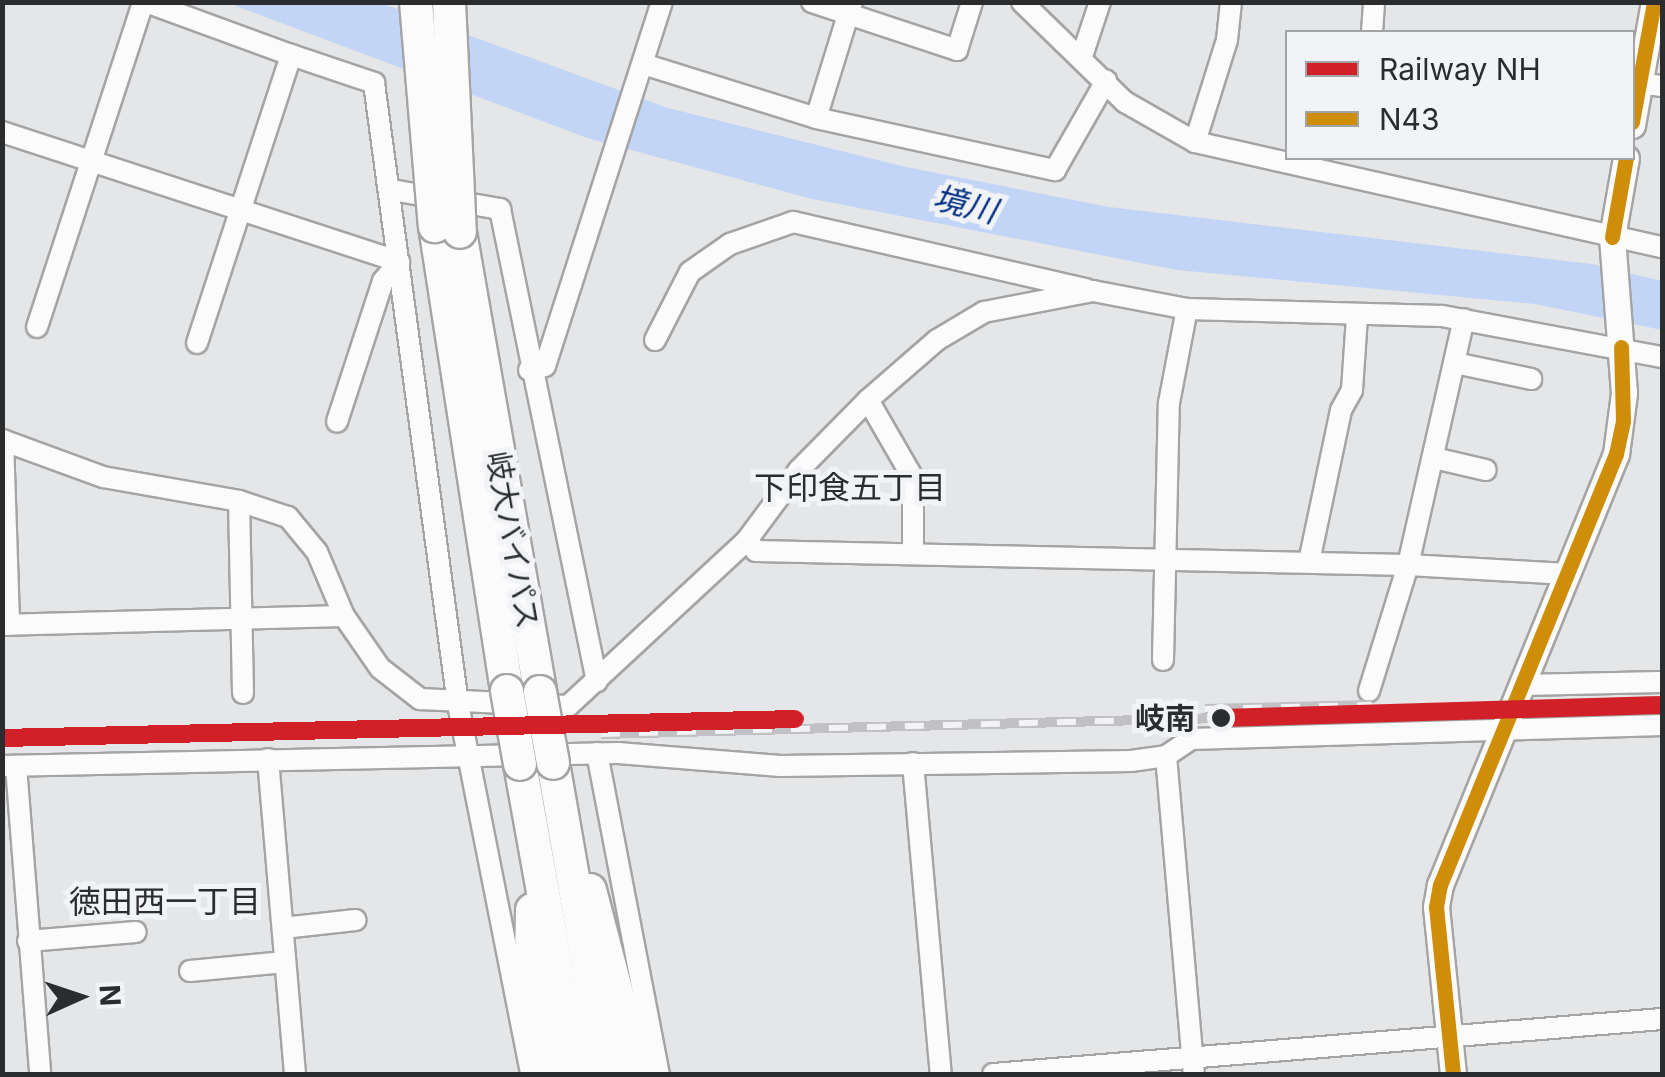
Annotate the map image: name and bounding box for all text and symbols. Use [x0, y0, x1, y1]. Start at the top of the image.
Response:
legend [1285, 30, 1635, 160]
text: Railway NH [1379, 51, 1541, 87]
text: N43 [1379, 101, 1440, 137]
water label: 境川 [929, 179, 1001, 231]
street label: 岐大バイパス [480, 448, 546, 632]
district label: 下印食五丁目 [754, 469, 946, 507]
place label: 岐南 [1135, 700, 1195, 736]
marker: 岐南 [1204, 701, 1238, 735]
district label: 徳田西一丁目 [69, 883, 261, 921]
north arrow [30, 947, 130, 1047]
text: N [92, 984, 127, 1007]

